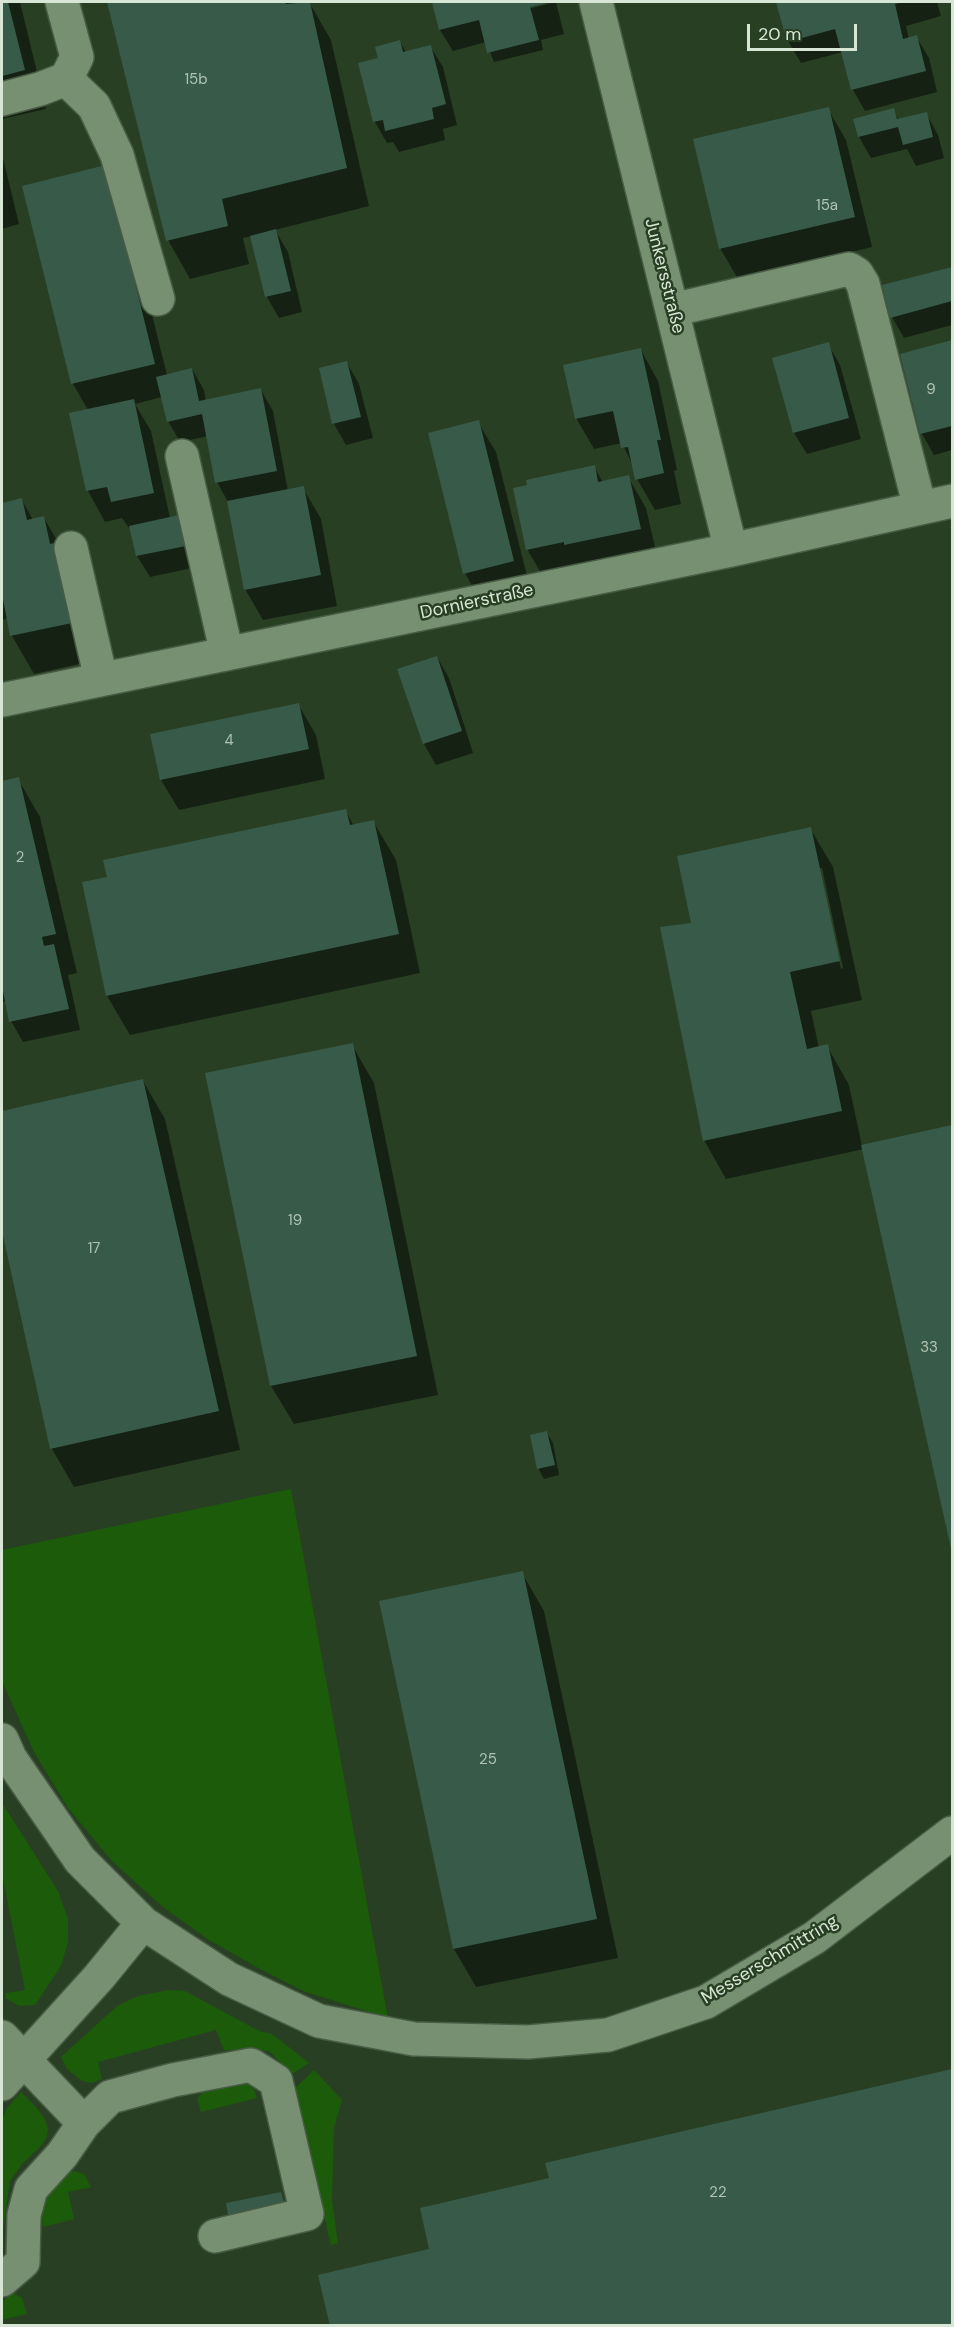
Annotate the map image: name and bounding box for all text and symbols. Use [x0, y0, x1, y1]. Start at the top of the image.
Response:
scale bar [750, 12, 860, 50]
text: 20 m [758, 22, 801, 46]
house number: 15b [184, 71, 208, 89]
house number: 15a [816, 197, 838, 215]
street label: Junkersstraße [639, 216, 689, 336]
house number: 9 [926, 381, 936, 399]
street label: Dornierstraße [418, 579, 536, 625]
house number: 4 [224, 732, 234, 750]
house number: 2 [16, 849, 24, 867]
house number: 19 [288, 1212, 302, 1230]
house number: 17 [88, 1240, 100, 1258]
house number: 33 [920, 1339, 938, 1357]
house number: 25 [479, 1751, 497, 1769]
street label: Messerschmittring [698, 1911, 842, 2009]
house number: 22 [709, 2184, 727, 2202]

